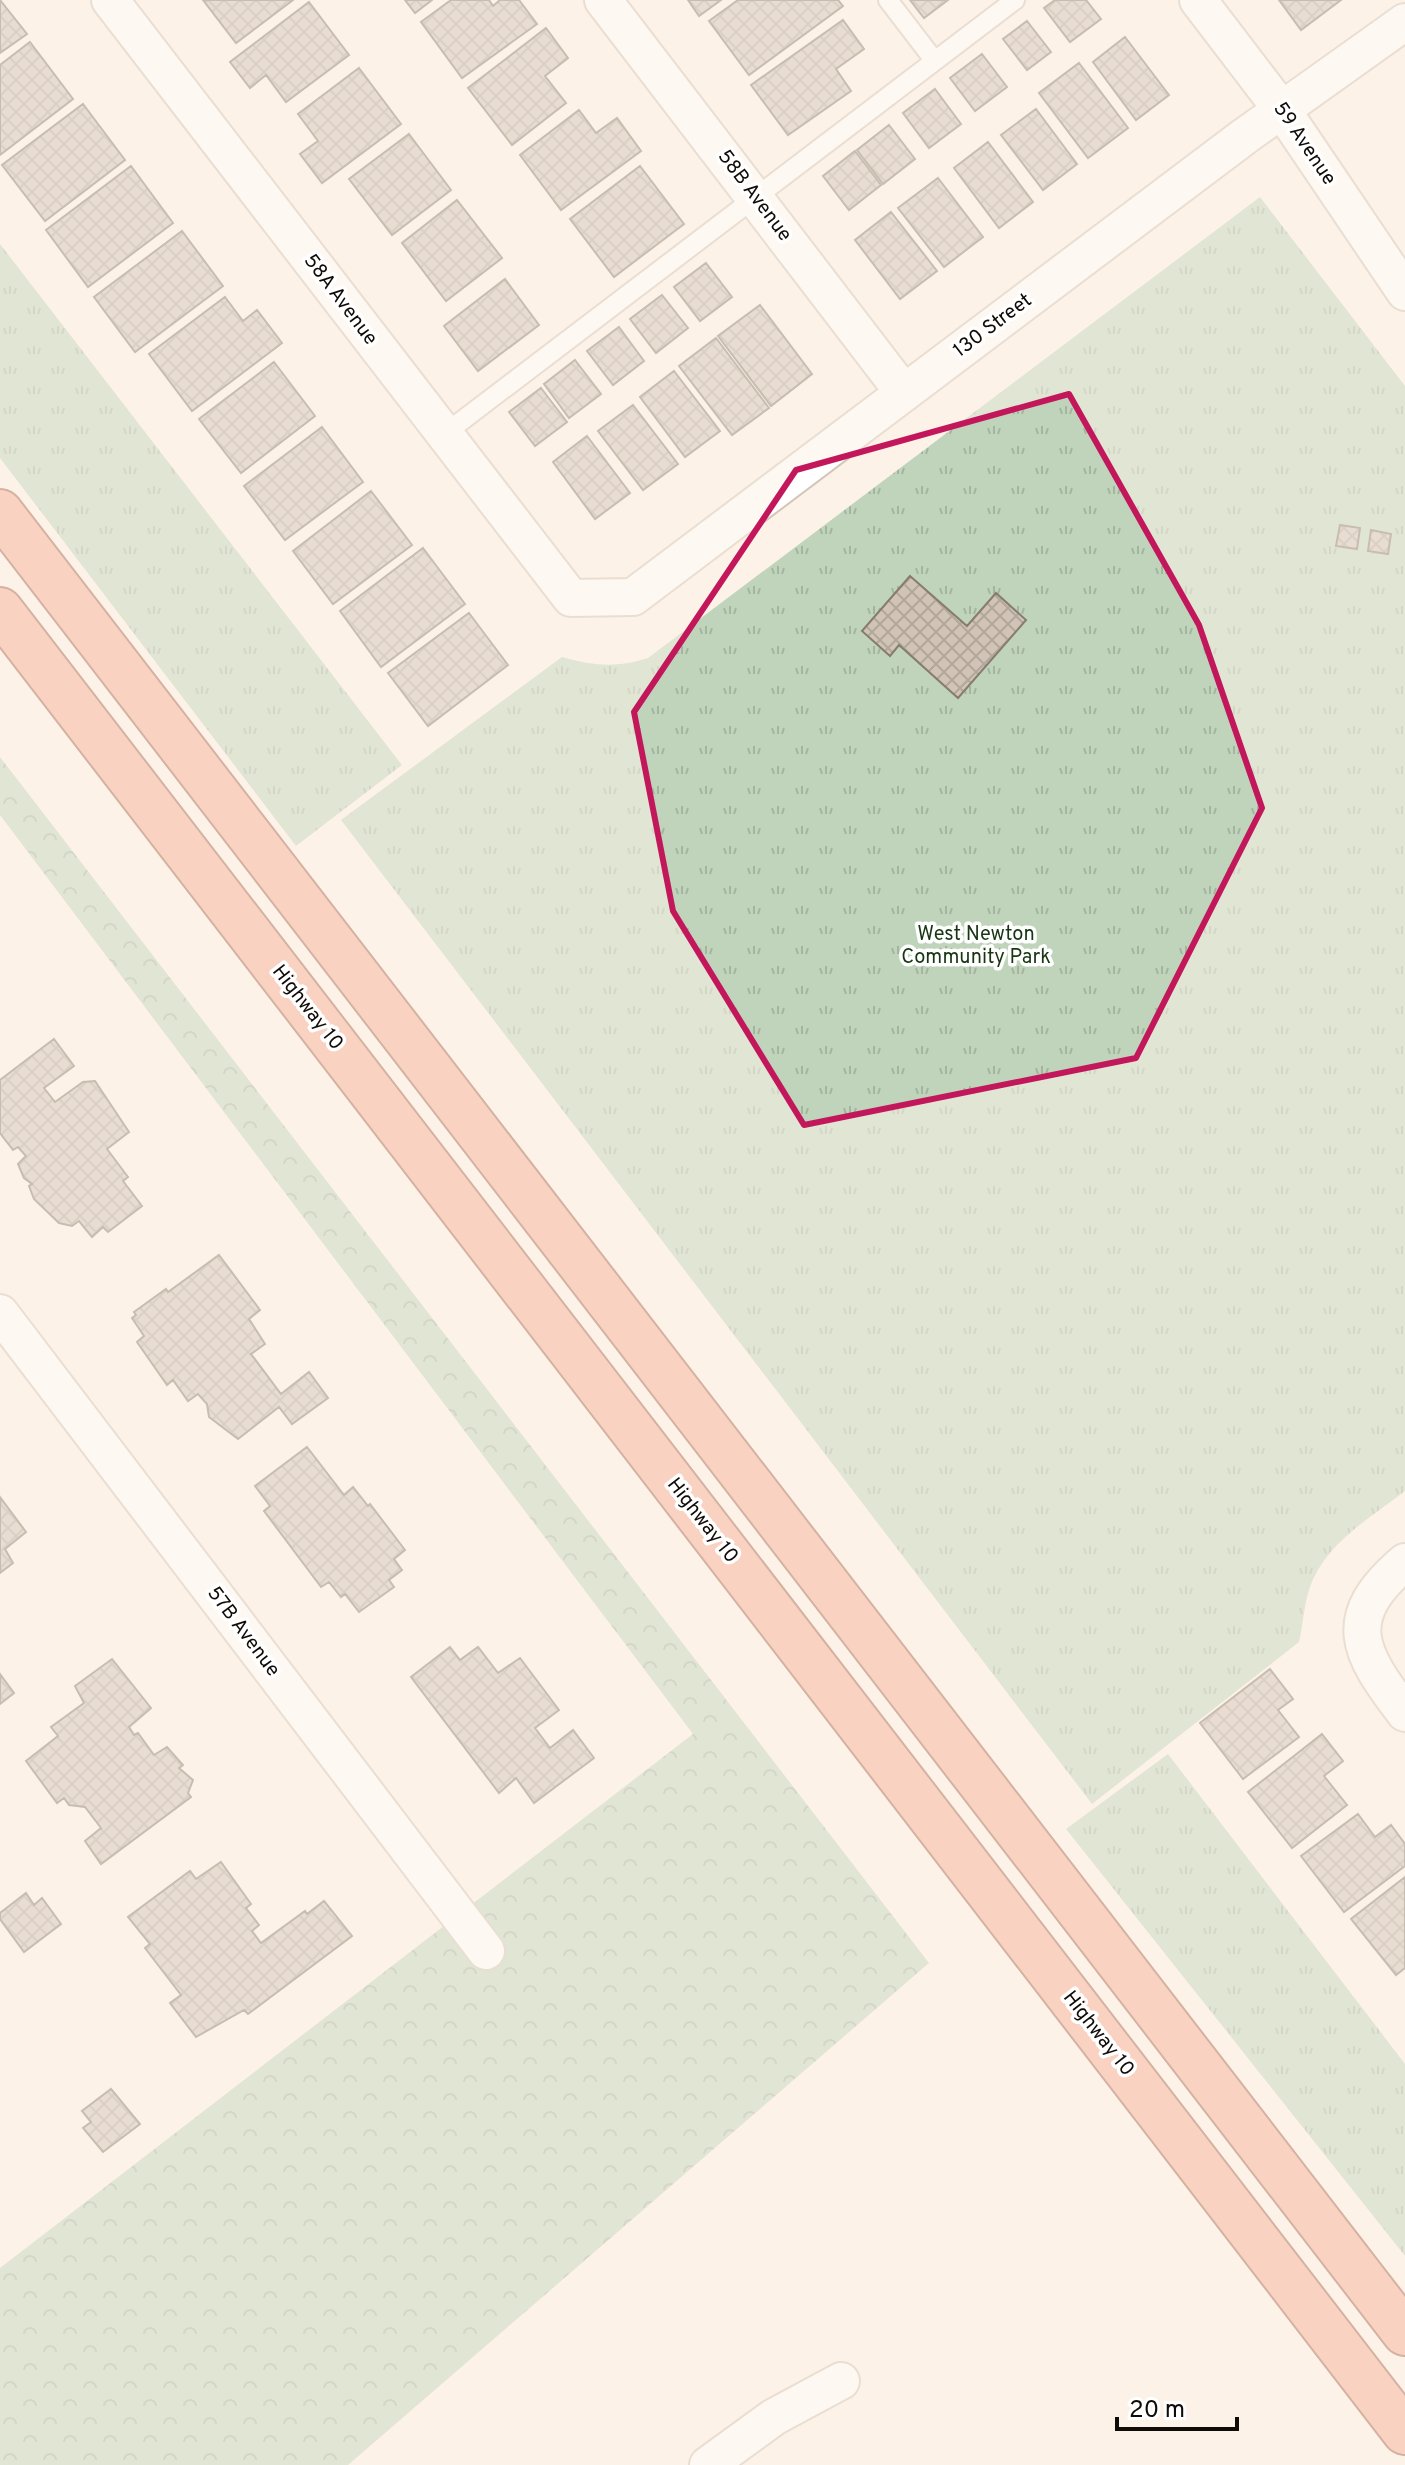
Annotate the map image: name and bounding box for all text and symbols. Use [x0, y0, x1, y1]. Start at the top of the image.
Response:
street label: 59 Avenue [1267, 97, 1341, 191]
street label: 58B Avenue [711, 145, 797, 247]
street label: 58A Avenue [297, 249, 383, 351]
street label: 130 Street [948, 288, 1038, 364]
park label: West Newton Community Park [901, 922, 1051, 971]
street label: Highway 10 [265, 960, 349, 1056]
street label: Highway 10 [660, 1473, 744, 1569]
street label: 57B Avenue [201, 1582, 285, 1682]
street label: Highway 10 [1056, 1986, 1140, 2082]
scale bar [1117, 2381, 1237, 2431]
text: 20 m [1129, 2396, 1185, 2426]

